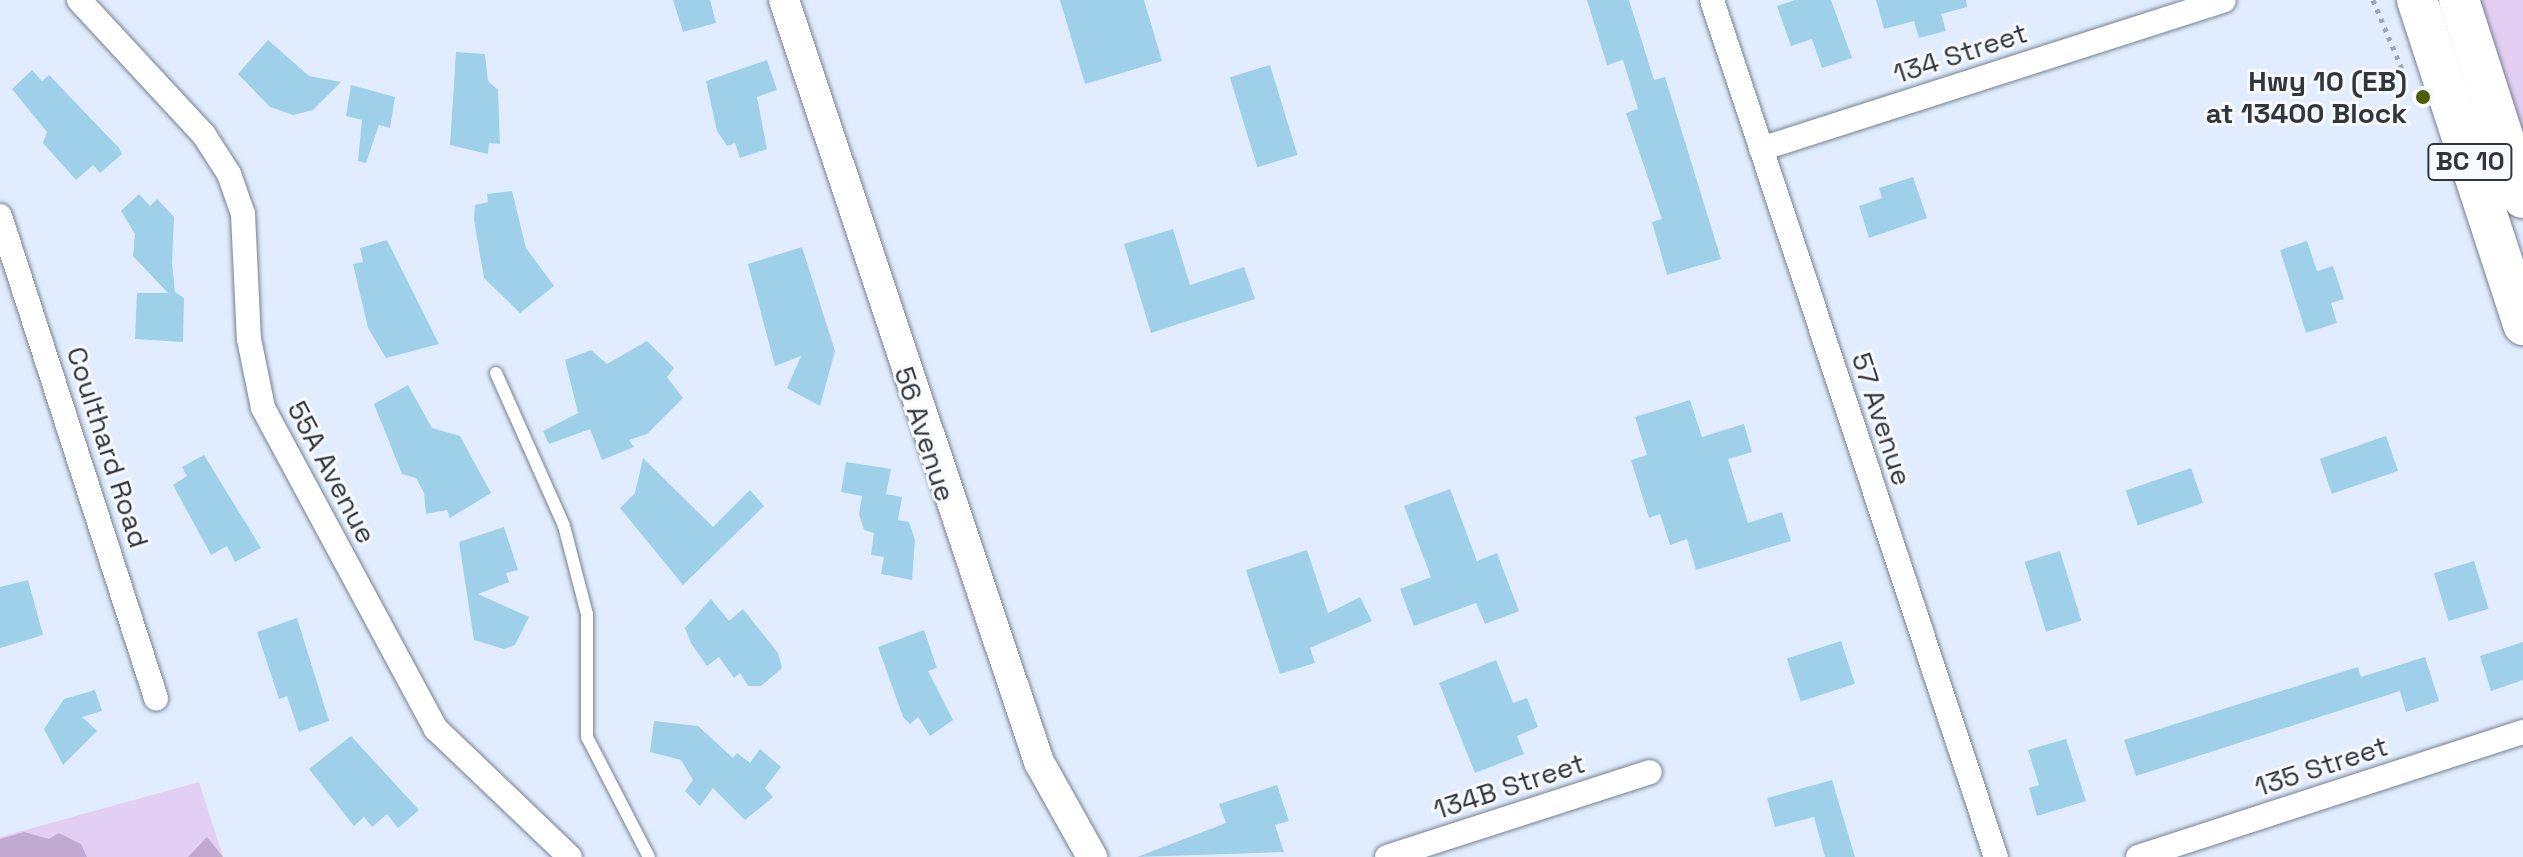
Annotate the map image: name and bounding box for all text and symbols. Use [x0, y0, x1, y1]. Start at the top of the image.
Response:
street label: 134 Street [1889, 16, 2031, 90]
place label: Hwy 10 (EB) at 13400 Block [2206, 64, 2407, 130]
marker: Hwy 10 (EB) at 13400 Block [2414, 88, 2432, 106]
road number: BC 10 [2426, 140, 2514, 184]
street label: Coulthard Road [60, 342, 156, 552]
street label: 57 Avenue [1845, 348, 1919, 490]
street label: 56 Avenue [887, 362, 963, 506]
street label: 55A Avenue [280, 395, 384, 549]
street label: 135 Street [2250, 729, 2392, 803]
street label: 134B Street [1429, 746, 1589, 826]

